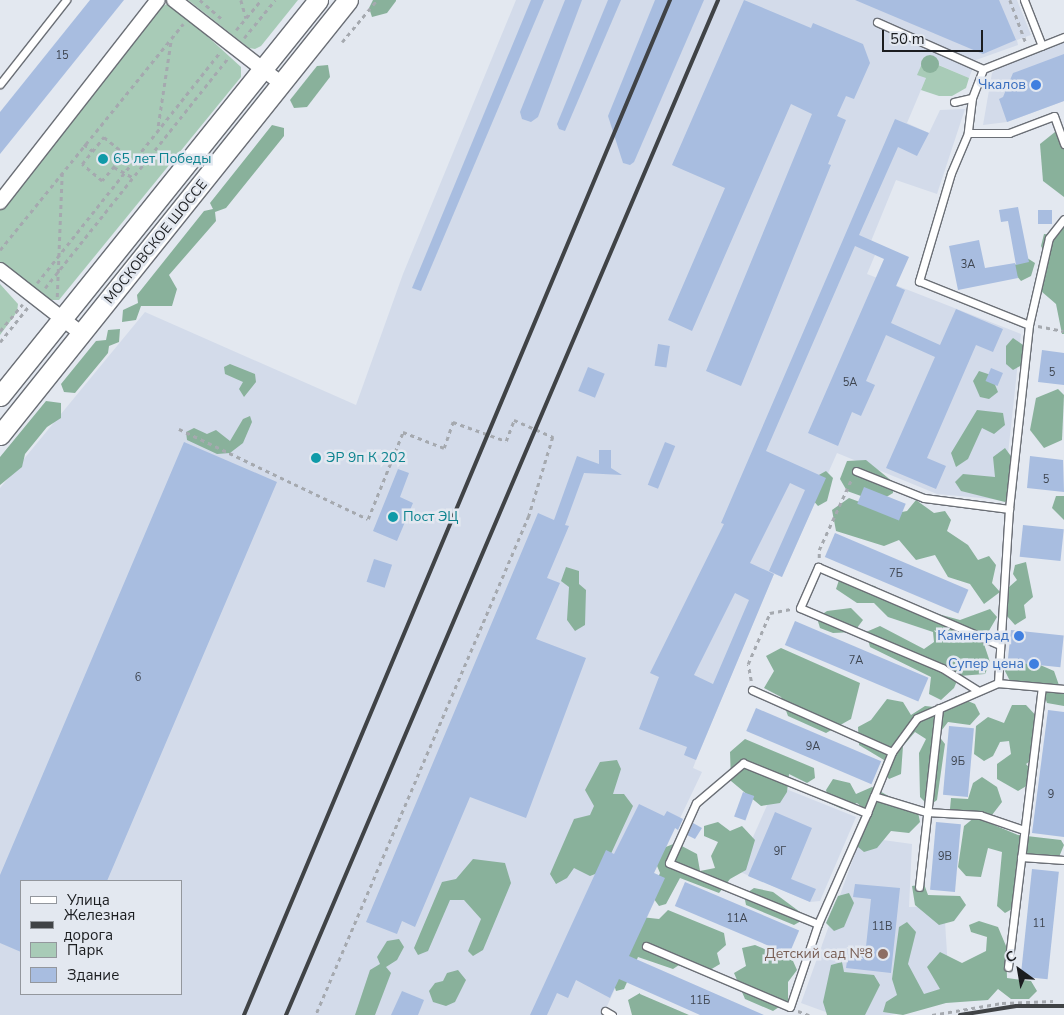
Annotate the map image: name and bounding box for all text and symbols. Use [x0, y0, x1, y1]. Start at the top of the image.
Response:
scale bar [884, 20, 985, 52]
text: 50 m [890, 29, 925, 49]
house number: 15 [55, 49, 69, 63]
place label: Чкалов [978, 77, 1026, 93]
marker: Чкалов [1030, 79, 1042, 91]
place label: 65 лет Победы [113, 151, 211, 167]
marker: 65 лет Победы [97, 153, 109, 165]
street label: МОСКОВСКОЕ ШОССЕ [101, 177, 211, 307]
house number: 3А [961, 258, 975, 272]
house number: 5 [1049, 366, 1055, 380]
house number: 5А [843, 376, 857, 390]
place label: ЭР 9п К 202 [326, 450, 406, 466]
marker: ЭР 9п К 202 [310, 452, 322, 464]
house number: 5 [1043, 473, 1049, 487]
place label: Пост ЭЦ [403, 509, 458, 525]
marker: Пост ЭЦ [387, 511, 399, 523]
house number: 7Б [889, 567, 903, 581]
place label: Камнеград [937, 628, 1009, 644]
marker: Камнеград [1013, 630, 1025, 642]
house number: 7А [849, 654, 863, 668]
place label: Супер цена [948, 656, 1024, 672]
marker: Супер цена [1028, 658, 1040, 670]
house number: 6 [135, 671, 141, 685]
house number: 9А [806, 740, 820, 754]
house number: 9Б [951, 755, 965, 769]
house number: 9 [1048, 788, 1054, 802]
house number: 9Г [774, 845, 786, 859]
house number: 9В [938, 850, 952, 864]
legend [20, 880, 182, 995]
text: Улица [67, 890, 110, 910]
text: Железная дорога [64, 905, 135, 945]
house number: 11А [726, 912, 748, 926]
house number: 11 [1032, 917, 1046, 931]
house number: 11В [872, 920, 892, 934]
text: Парк [67, 940, 103, 960]
north arrow [994, 945, 1044, 995]
place label: Детский сад №8 [765, 946, 873, 962]
text: С [1002, 946, 1020, 967]
marker: Детский сад №8 [877, 948, 889, 960]
text: Здание [67, 965, 119, 985]
house number: 11Б [690, 994, 710, 1008]

